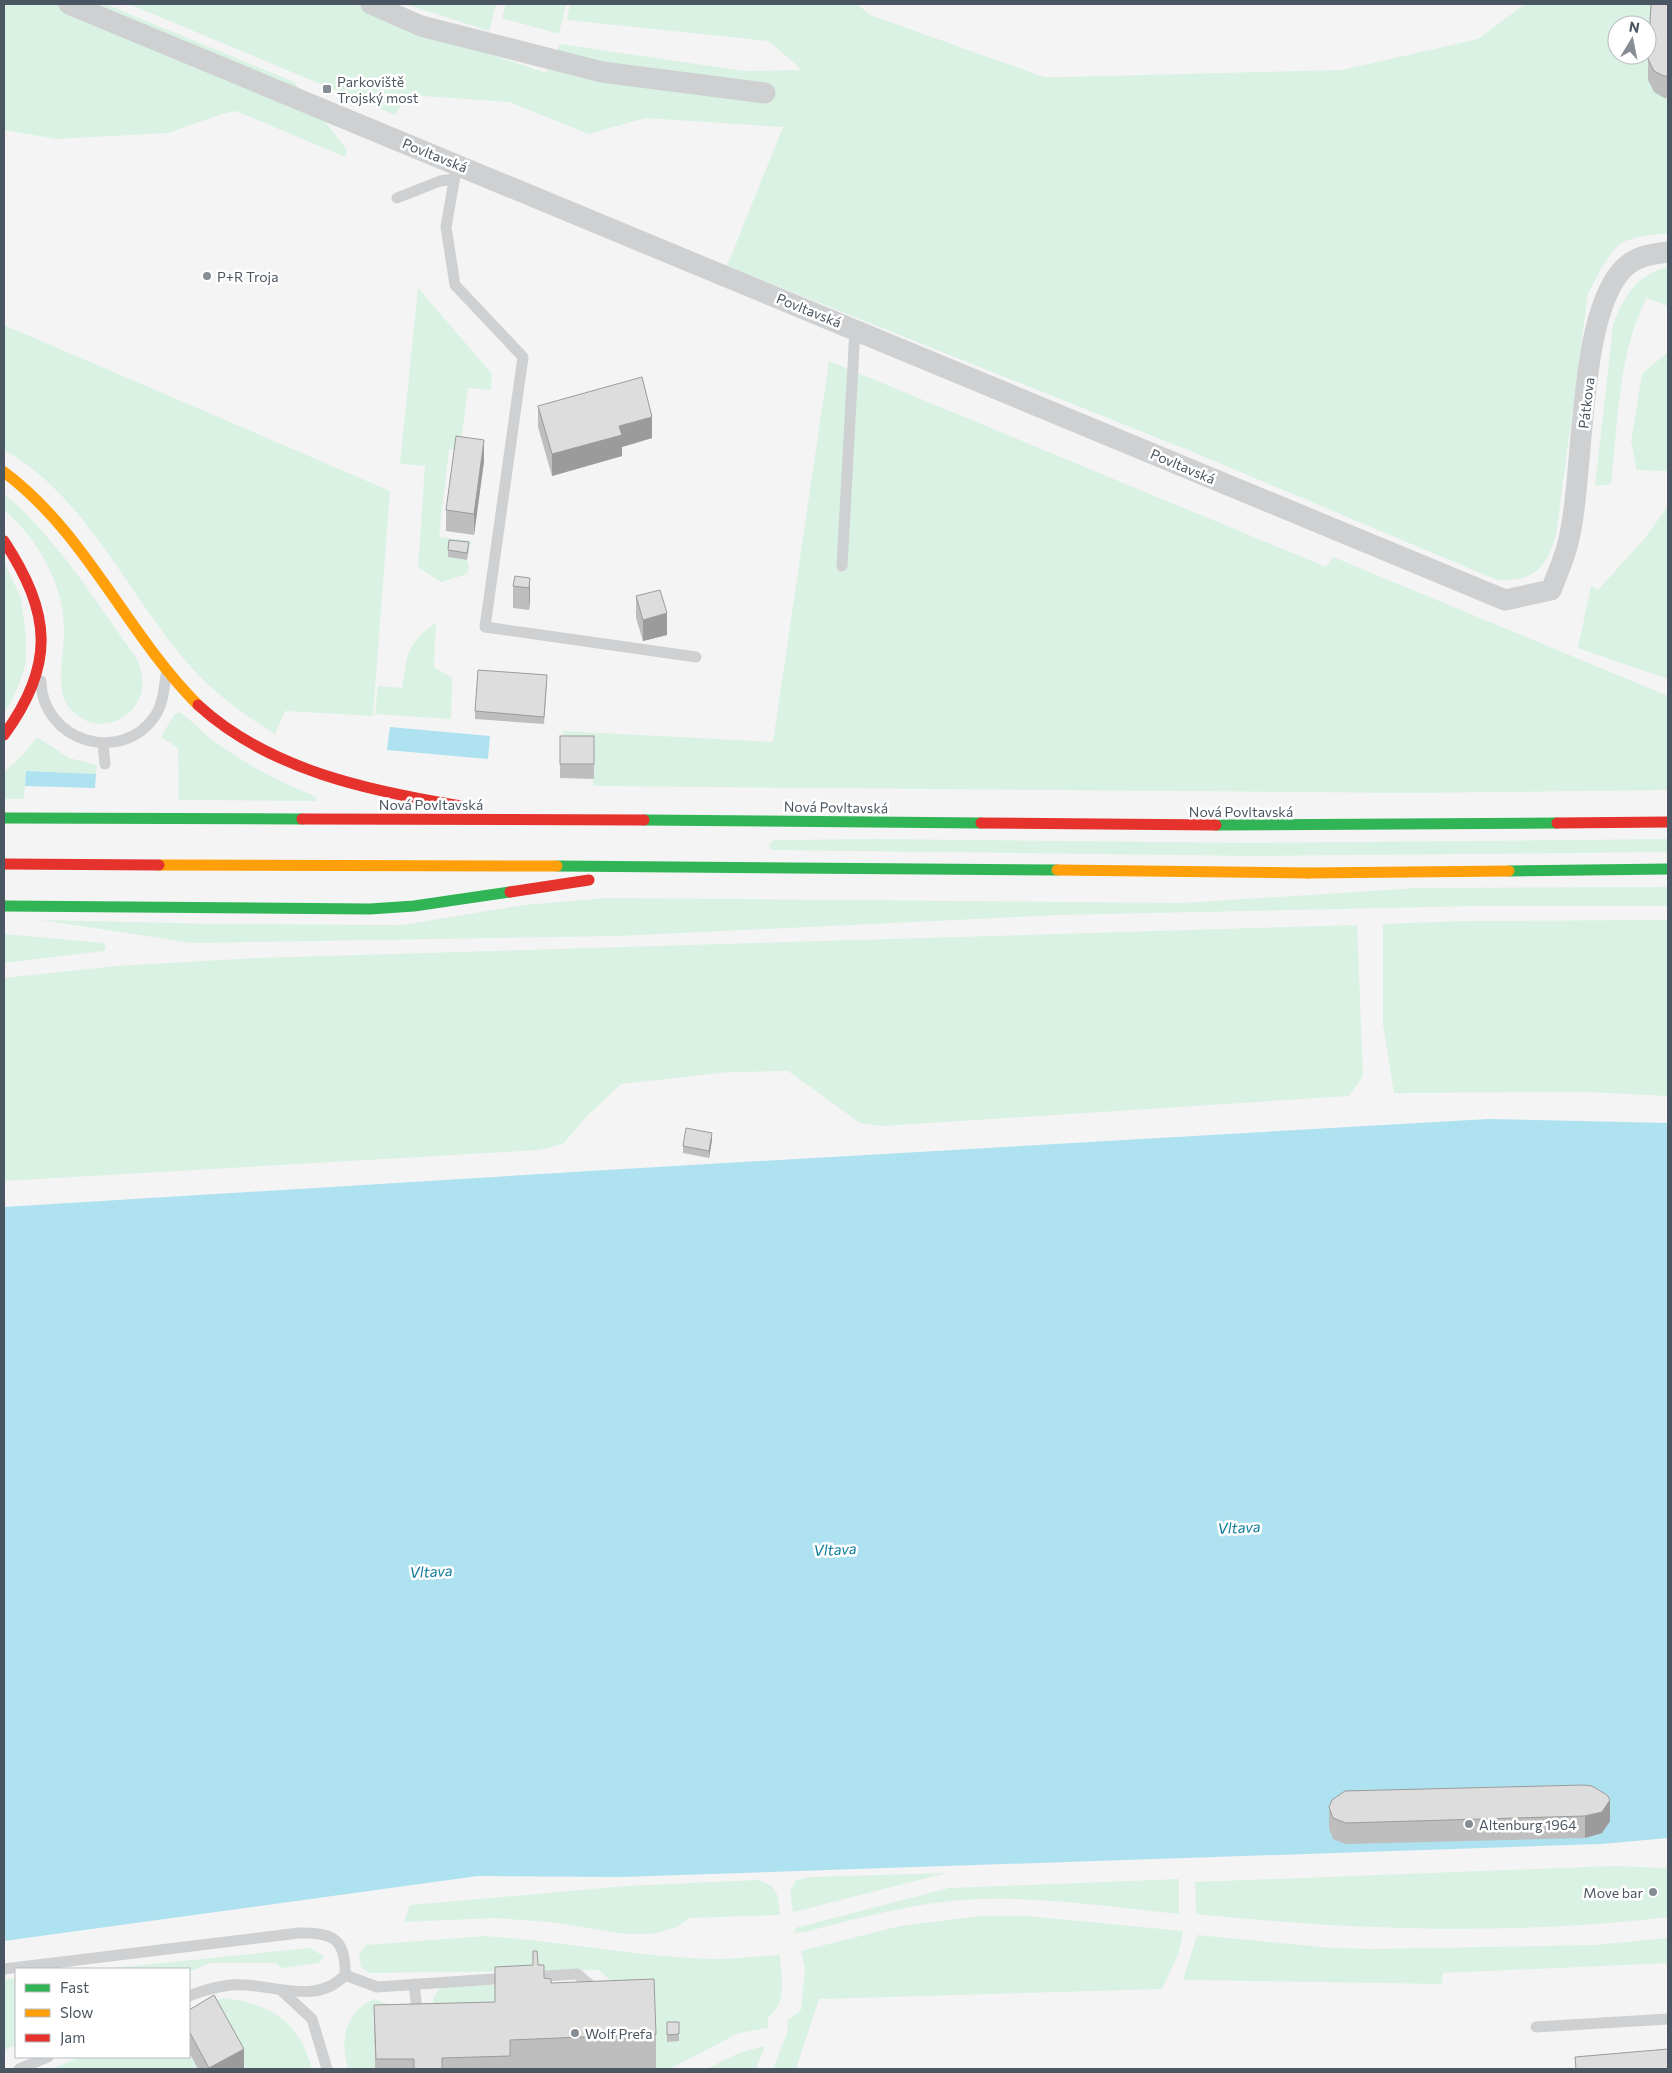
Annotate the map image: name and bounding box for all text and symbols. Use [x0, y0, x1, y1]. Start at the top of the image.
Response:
north arrow [1607, 15, 1657, 65]
text: N [1628, 17, 1641, 36]
place label: Parkoviště Trojský most [337, 73, 419, 106]
marker: Parkoviště Trojský most [321, 83, 333, 95]
street label: Povltavská [400, 134, 470, 176]
place label: P+R Troja [217, 268, 279, 285]
marker: P+R Troja [201, 270, 213, 282]
street label: Povltavská [774, 289, 844, 331]
street label: Pátkova [1574, 376, 1598, 430]
street label: Povltavská [1148, 445, 1218, 487]
street label: Nová Povltavská [379, 796, 483, 813]
street label: Nová Povltavská [784, 798, 888, 816]
street label: Nová Povltavská [1189, 803, 1293, 820]
water label: Vltava [1217, 1517, 1261, 1537]
water label: Vltava [813, 1539, 857, 1559]
water label: Vltava [409, 1561, 453, 1581]
place label: Altenburg 1964 [1479, 1816, 1577, 1833]
marker: Altenburg 1964 [1463, 1818, 1475, 1830]
place label: Move bar [1583, 1884, 1643, 1901]
marker: Move bar [1647, 1886, 1659, 1898]
legend [15, 1968, 190, 2058]
text: Fast [60, 1978, 89, 1996]
text: Slow [60, 2003, 93, 2021]
place label: Wolf Prefa [585, 2025, 653, 2042]
marker: Wolf Prefa [569, 2027, 581, 2039]
text: Jam [60, 2028, 85, 2046]

